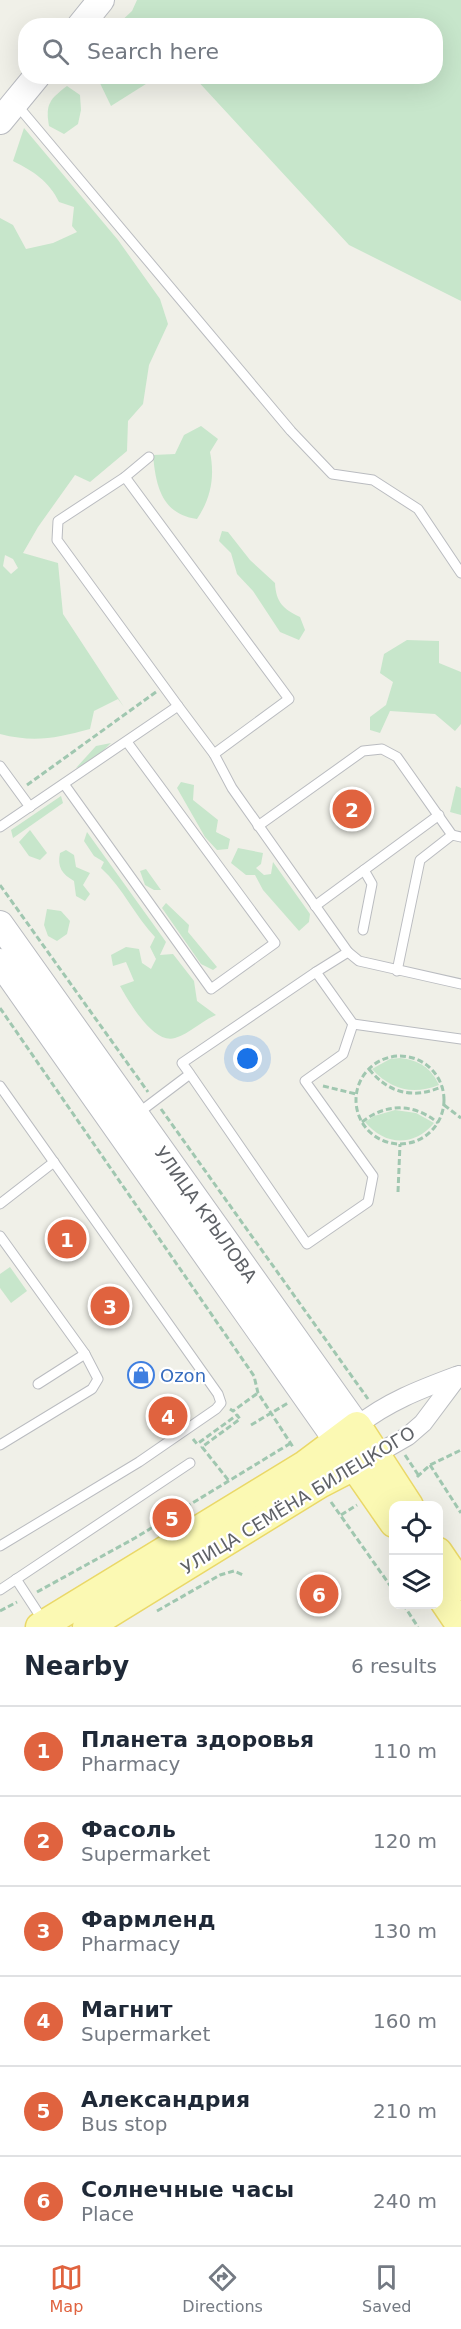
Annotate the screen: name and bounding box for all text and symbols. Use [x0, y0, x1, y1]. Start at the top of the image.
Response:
search box [18, 18, 443, 84]
icon: search [39, 35, 72, 68]
text: Search here [87, 39, 219, 64]
pin: 2 [332, 786, 372, 832]
your location [233, 1044, 262, 1073]
street label: УЛИЦА КРЫЛОВА [151, 1142, 262, 1287]
pin: 1 [48, 1216, 86, 1262]
pin: 3 [90, 1284, 130, 1328]
shop icon: Ozon [126, 1360, 156, 1390]
place label: Ozon [160, 1365, 206, 1386]
pin: 4 [148, 1394, 188, 1438]
street label: УЛИЦА СЕМЁНА БИЛЕЦКОГО [177, 1422, 419, 1578]
pin: 5 [152, 1496, 192, 1540]
map controls [389, 1501, 443, 1609]
button: locate [389, 1501, 443, 1555]
button: layers [389, 1555, 443, 1609]
pin: 6 [300, 1572, 338, 1616]
text: Nearby [24, 1651, 129, 1681]
text: 6 results [351, 1654, 437, 1678]
text: Планета здоровья [81, 1727, 314, 1752]
text: 1 [37, 1739, 50, 1763]
text: 110 m [373, 1739, 437, 1763]
text: Pharmacy [81, 1752, 180, 1776]
text: Фасоль [81, 1817, 176, 1842]
text: 2 [37, 1829, 50, 1853]
text: 120 m [373, 1829, 437, 1853]
text: Supermarket [81, 1842, 210, 1866]
text: Фармленд [81, 1907, 215, 1932]
text: 3 [37, 1919, 50, 1943]
text: 130 m [373, 1919, 437, 1943]
text: Pharmacy [81, 1932, 180, 1956]
text: Магнит [81, 1997, 173, 2022]
text: 4 [37, 2009, 50, 2033]
text: 160 m [373, 2009, 437, 2033]
text: Supermarket [81, 2022, 210, 2046]
text: Александрия [81, 2087, 250, 2112]
text: 5 [37, 2099, 50, 2123]
text: 210 m [373, 2099, 437, 2123]
text: Bus stop [81, 2112, 167, 2136]
text: Солнечные часы [81, 2177, 294, 2202]
text: 6 [37, 2189, 50, 2213]
text: 240 m [373, 2189, 437, 2213]
text: Place [81, 2202, 134, 2226]
tab: Map [50, 2261, 83, 2316]
tab: Directions [182, 2261, 263, 2316]
tab: Saved [362, 2261, 411, 2316]

